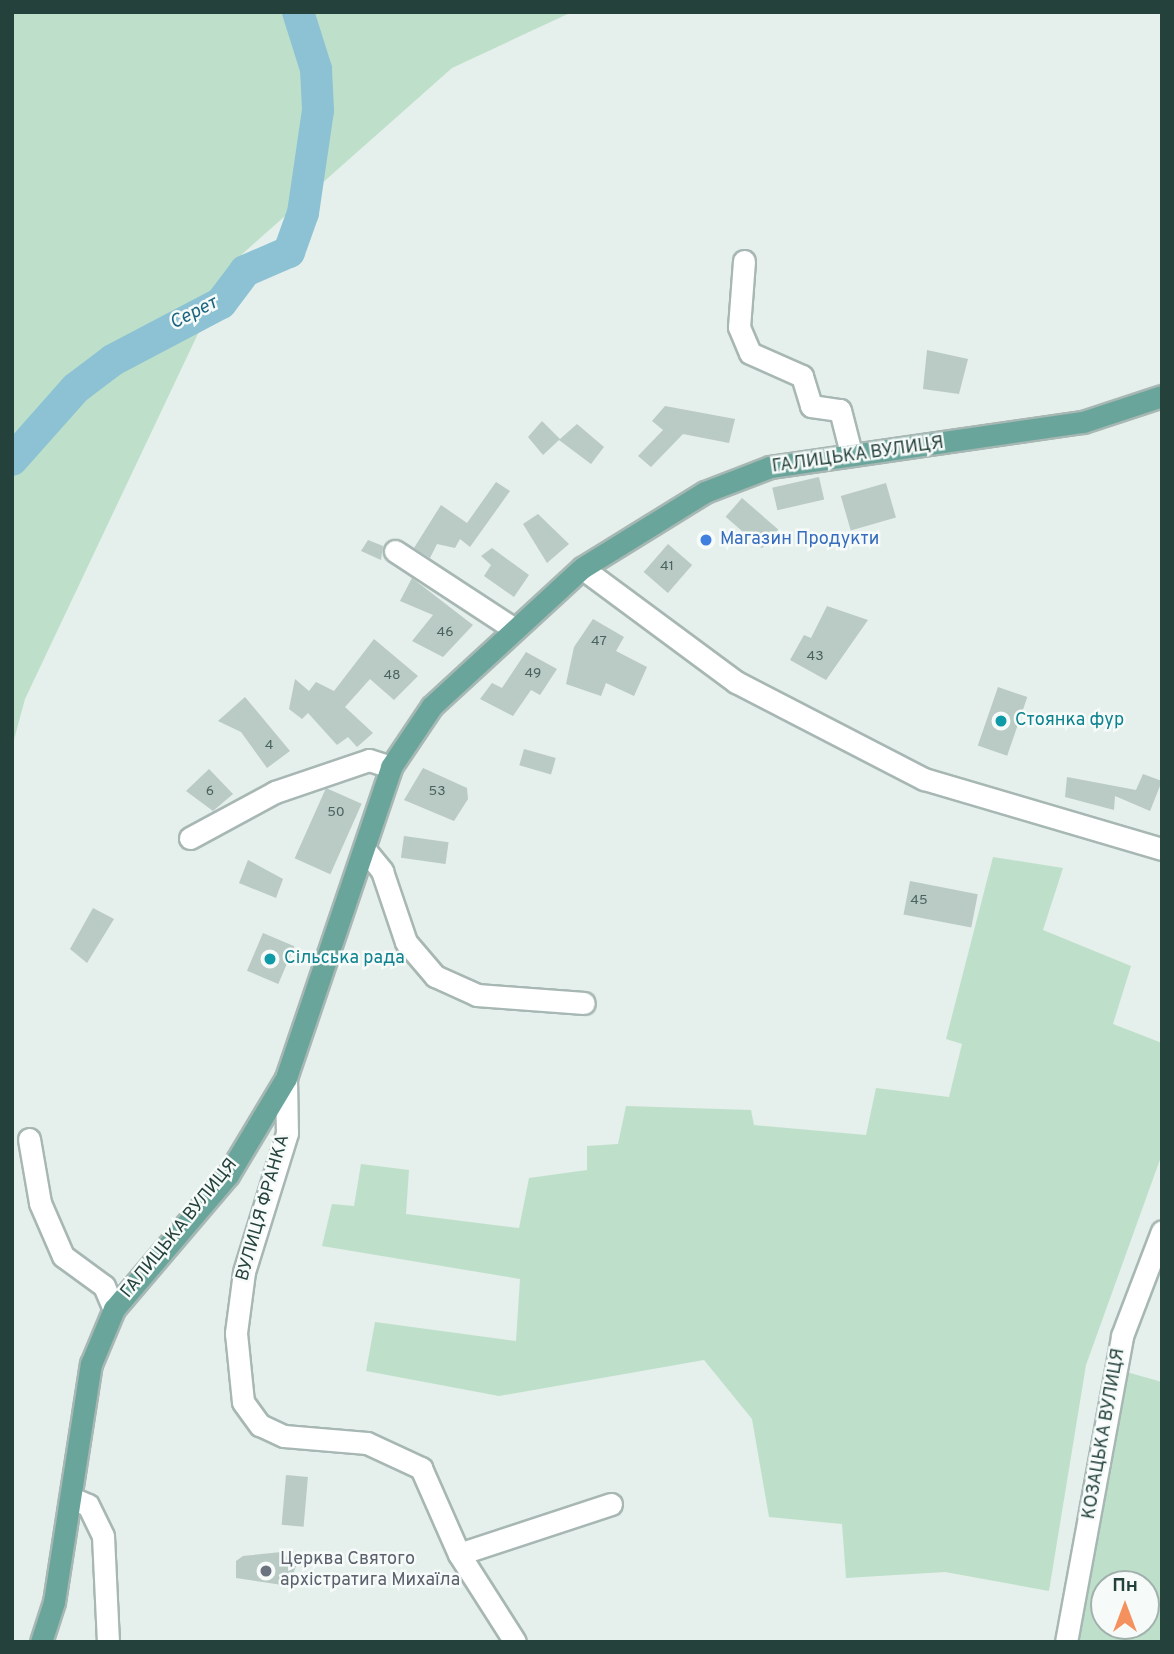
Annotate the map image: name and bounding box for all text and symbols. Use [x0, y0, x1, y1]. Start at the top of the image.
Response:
water label: Серет [166, 292, 222, 336]
street label: ГАЛИЦЬКА ВУЛИЦЯ [770, 433, 946, 479]
place label: Магазин Продукти [720, 529, 879, 551]
marker: Магазин Продукти [698, 532, 714, 548]
house number: 41 [660, 559, 674, 575]
house number: 46 [436, 625, 454, 641]
house number: 47 [591, 634, 607, 650]
house number: 43 [806, 649, 824, 665]
house number: 49 [525, 666, 541, 682]
house number: 48 [383, 668, 401, 684]
place label: Стоянка фур [1015, 710, 1124, 732]
marker: Стоянка фур [993, 713, 1009, 729]
house number: 4 [265, 738, 273, 754]
house number: 6 [206, 784, 214, 800]
house number: 53 [428, 784, 446, 800]
house number: 50 [327, 805, 345, 821]
house number: 45 [910, 893, 928, 909]
place label: Сільська рада [284, 948, 405, 970]
marker: Сільська рада [262, 951, 278, 967]
street label: ВУЛИЦЯ ФРАНКА [233, 1132, 295, 1284]
street label: ГАЛИЦЬКА ВУЛИЦЯ [117, 1155, 243, 1303]
street label: КОЗАЦЬКА ВУЛИЦЯ [1079, 1346, 1131, 1522]
place label: Церква Святого архістратига Михаїла [280, 1550, 460, 1592]
marker: Церква Святого архістратига Михаїла [258, 1563, 274, 1579]
north arrow [1090, 1570, 1160, 1640]
text: Пн [1112, 1574, 1138, 1598]

